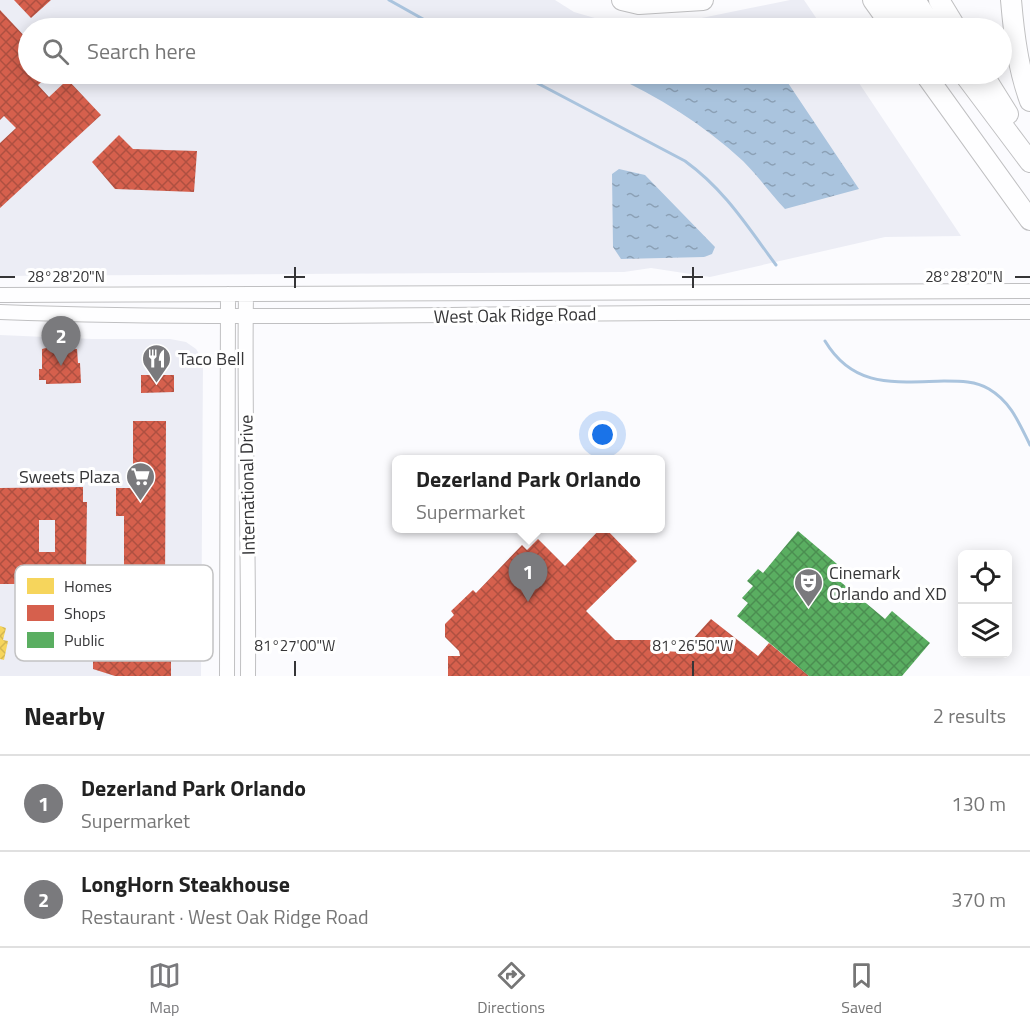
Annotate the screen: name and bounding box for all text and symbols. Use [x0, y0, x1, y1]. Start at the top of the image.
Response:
search box [18, 18, 1012, 84]
text: Search here [87, 34, 196, 68]
icon: search [39, 35, 72, 68]
text: 28°28'20"N [27, 265, 105, 288]
text: 28°28'20"N [925, 265, 1003, 288]
street label: West Oak Ridge Road [433, 300, 597, 330]
pin: 2 [42, 316, 80, 366]
restaurant icon: Taco Bell [141, 342, 173, 384]
place label: Taco Bell [178, 345, 245, 372]
street label: International Drive [232, 415, 262, 555]
your location [588, 420, 617, 449]
popup [392, 455, 665, 533]
supermarket icon: Sweets Plaza [125, 460, 157, 502]
text: Dezerland Park Orlando [416, 462, 641, 496]
place label: Sweets Plaza [19, 463, 120, 490]
text: Supermarket [416, 496, 525, 527]
map controls [958, 550, 1012, 658]
button: locate [958, 550, 1012, 604]
pin: 1 [508, 552, 548, 602]
place label: Cinemark Orlando and XD [829, 559, 947, 607]
legend [15, 565, 213, 661]
theatre icon: Cinemark Orlando and XD [792, 566, 824, 608]
text: Homes [64, 574, 112, 598]
text: Shops [64, 601, 106, 625]
button: layers [958, 604, 1012, 658]
text: Public [64, 628, 105, 652]
text: 81°27'00"W [255, 634, 335, 657]
text: 81°26'50"W [653, 634, 733, 657]
text: Nearby [24, 696, 105, 735]
text: 2 results [933, 700, 1006, 731]
text: Dezerland Park Orlando [81, 771, 306, 805]
text: 1 [38, 788, 49, 819]
text: 130 m [951, 788, 1006, 819]
text: Supermarket [81, 805, 190, 836]
text: LongHorn Steakhouse [81, 867, 290, 901]
text: 2 [38, 884, 49, 915]
text: 370 m [951, 884, 1006, 915]
text: Restaurant · West Oak Ridge Road [81, 901, 369, 932]
tab: Map [148, 959, 181, 1019]
tab: Directions [477, 959, 545, 1019]
tab: Saved [841, 959, 882, 1019]

